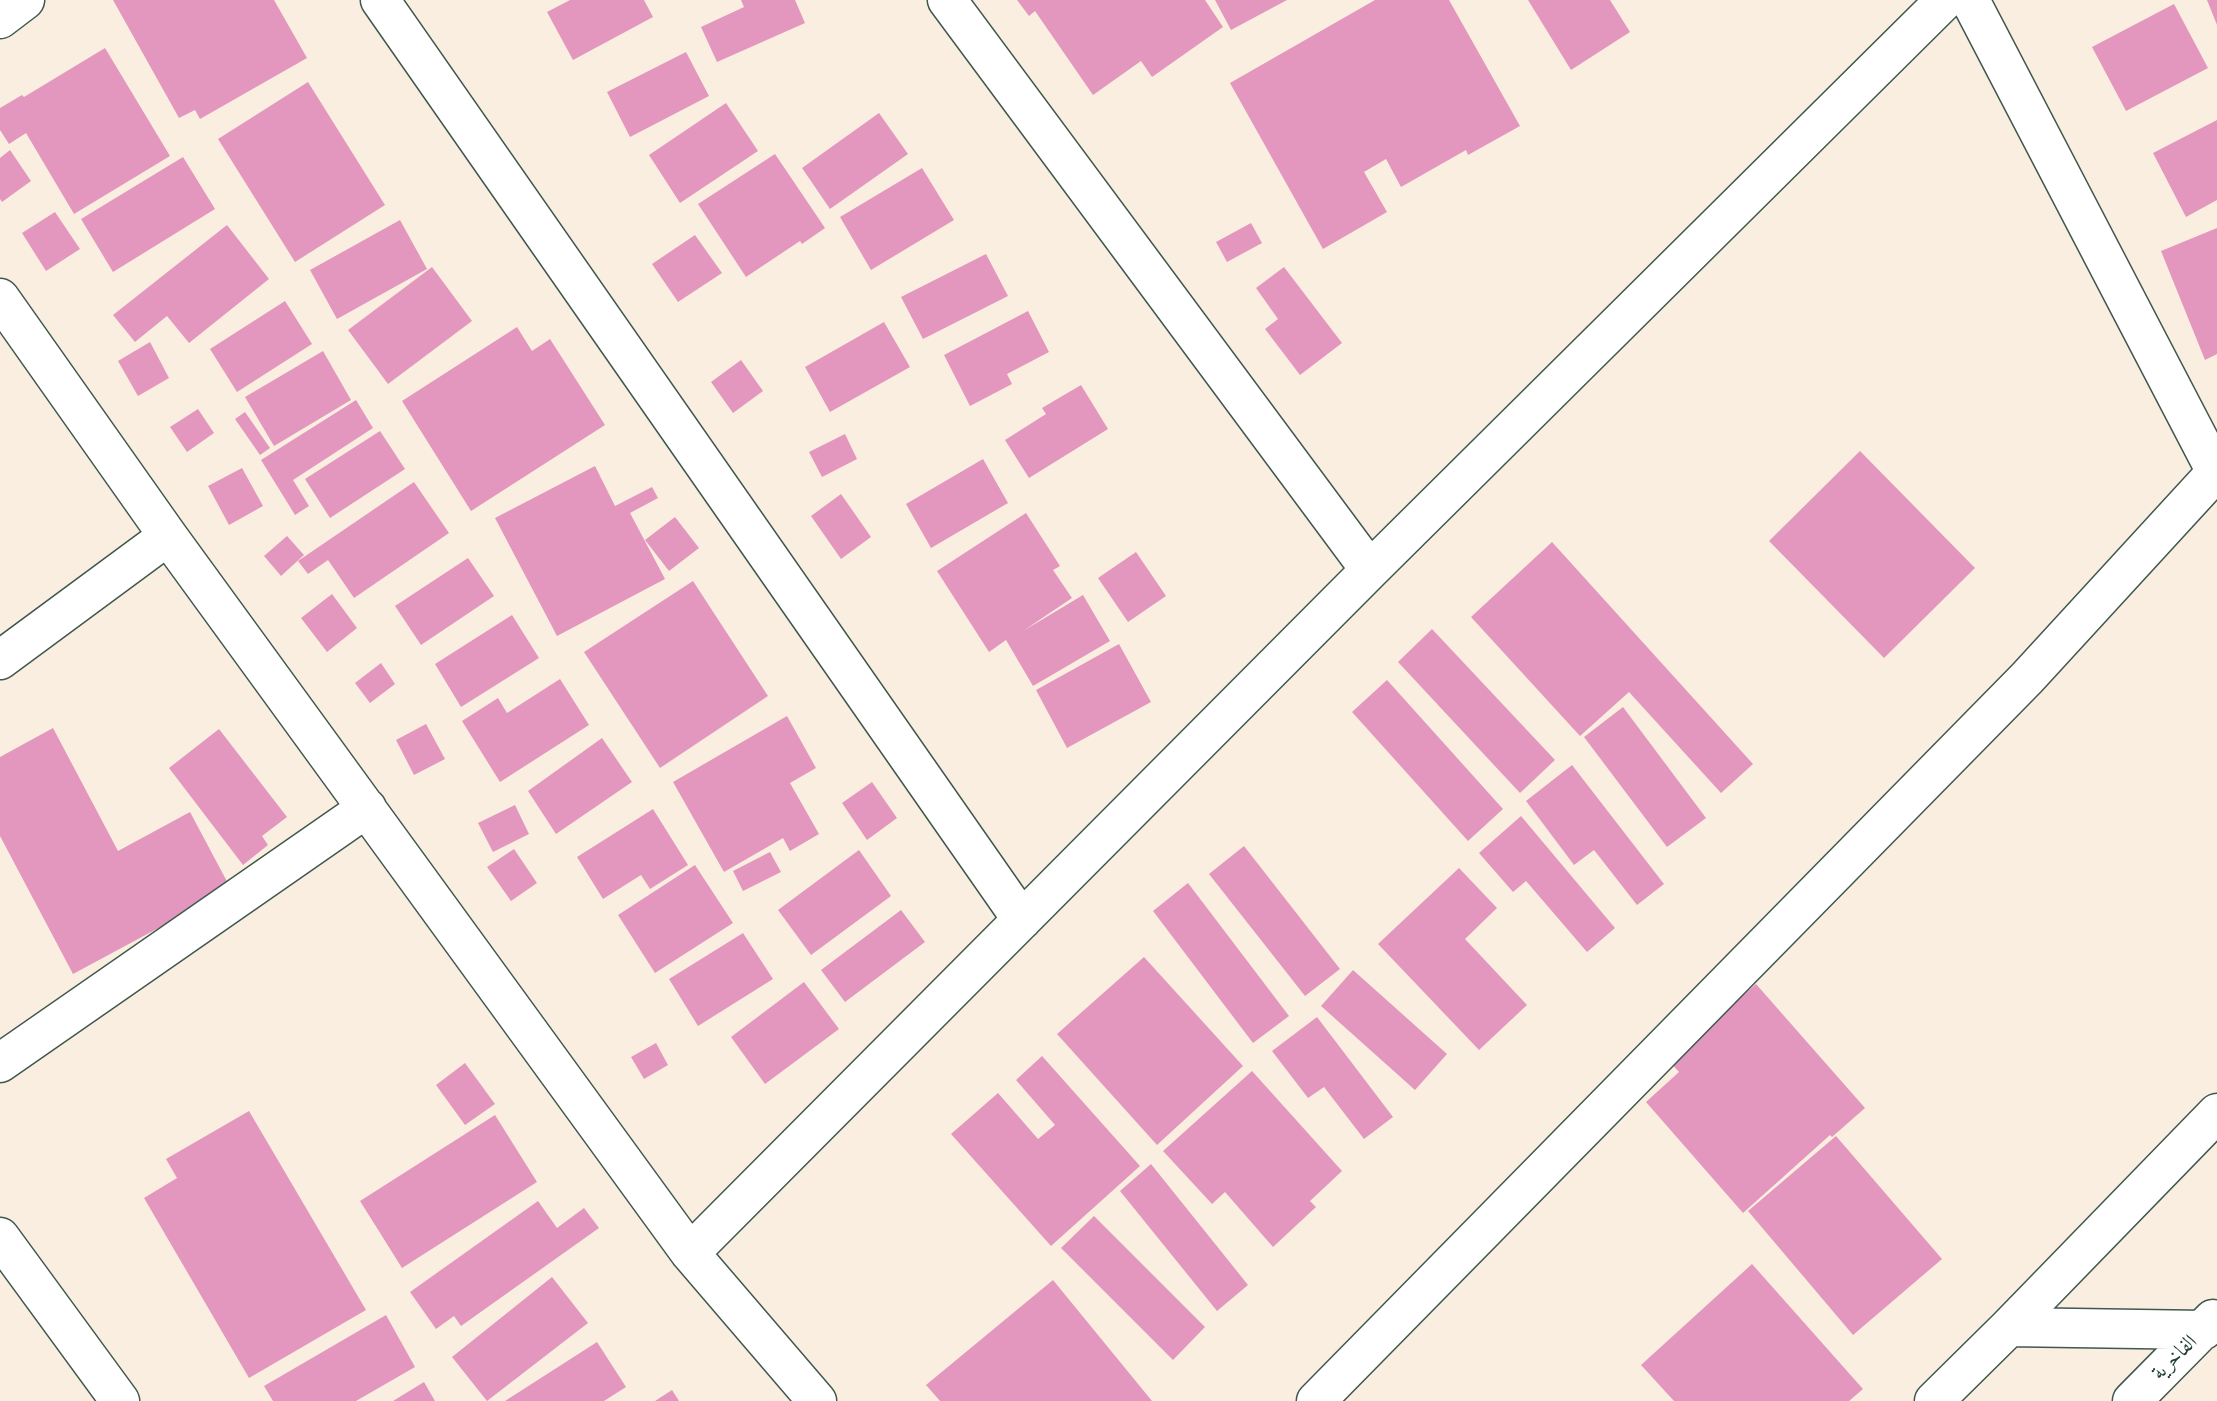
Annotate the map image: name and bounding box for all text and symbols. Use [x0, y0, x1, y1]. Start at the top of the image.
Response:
street label: الفاخرية [2147, 1330, 2203, 1386]

